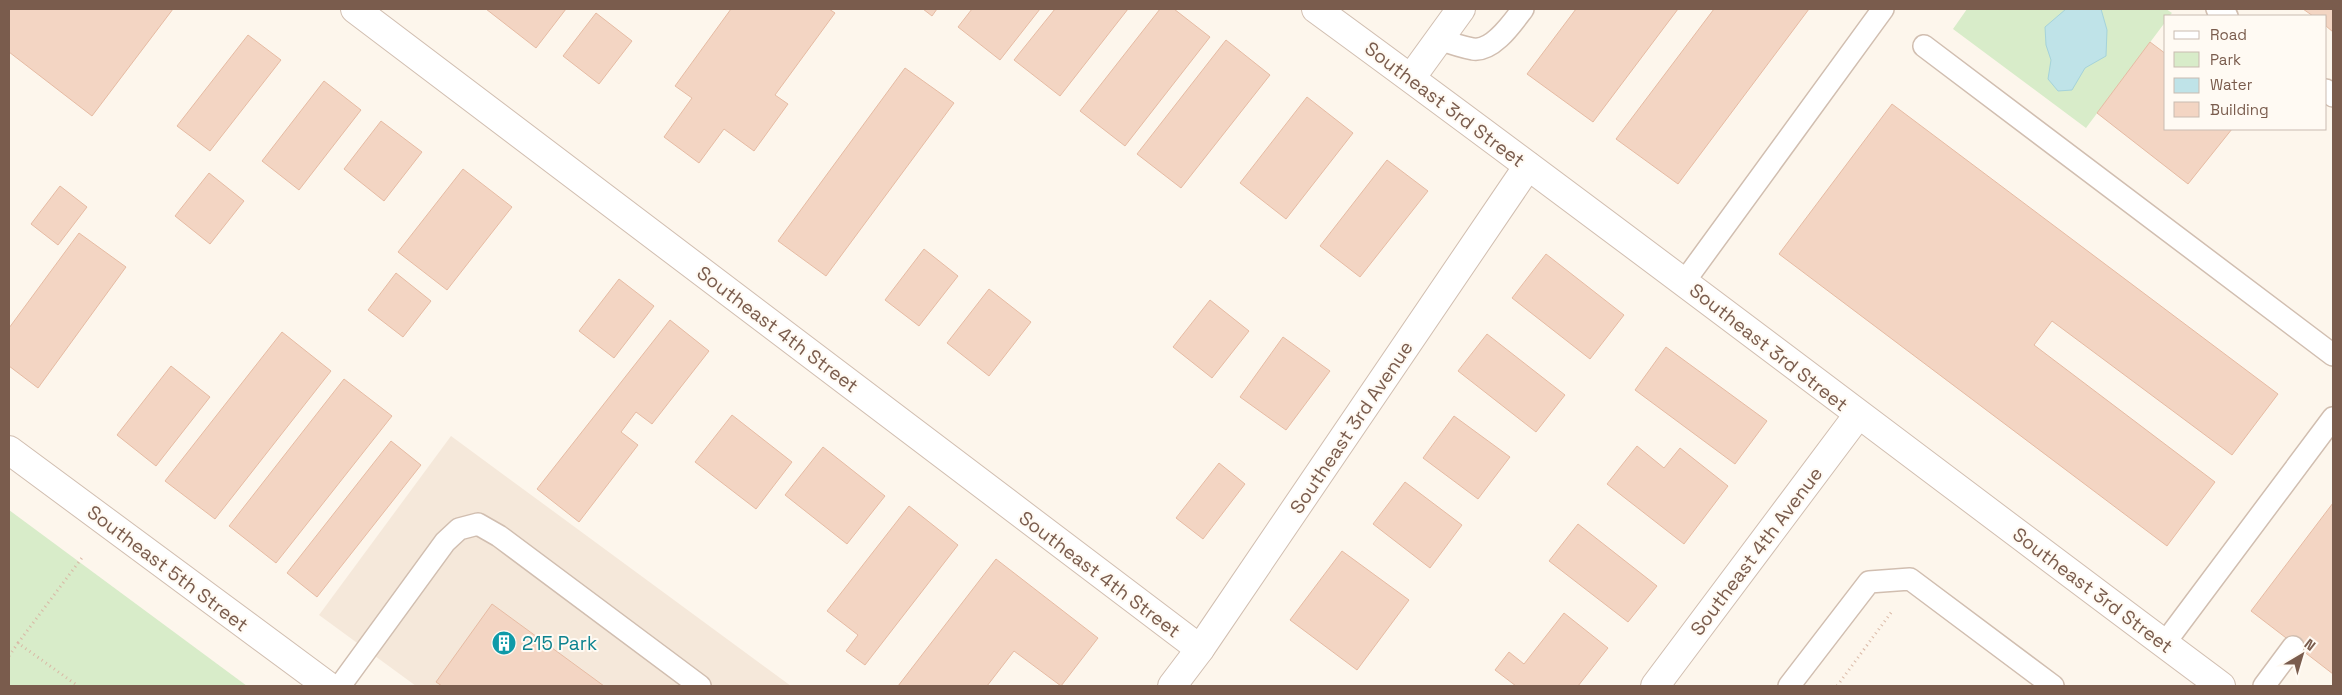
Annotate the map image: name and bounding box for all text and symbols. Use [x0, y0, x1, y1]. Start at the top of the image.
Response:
legend [2164, 15, 2327, 130]
text: Road [2210, 25, 2247, 44]
street label: Southeast 3rd Street [1360, 36, 1530, 173]
text: Park [2210, 50, 2241, 69]
text: Water [2210, 75, 2253, 94]
text: Building [2210, 100, 2269, 119]
street label: Southeast 4th Street [692, 260, 864, 398]
street label: Southeast 3rd Street [1684, 278, 1853, 417]
street label: Southeast 3rd Avenue [1284, 336, 1419, 518]
street label: Southeast 4th Avenue [1685, 462, 1828, 641]
street label: Southeast 5th Street [82, 500, 253, 637]
street label: Southeast 4th Street [1014, 505, 1186, 643]
street label: Southeast 3rd Street [2008, 522, 2178, 659]
building icon: 215 Park [491, 630, 517, 656]
north arrow [2277, 630, 2327, 680]
place label: 215 Park [522, 631, 597, 656]
text: N [2301, 635, 2319, 655]

